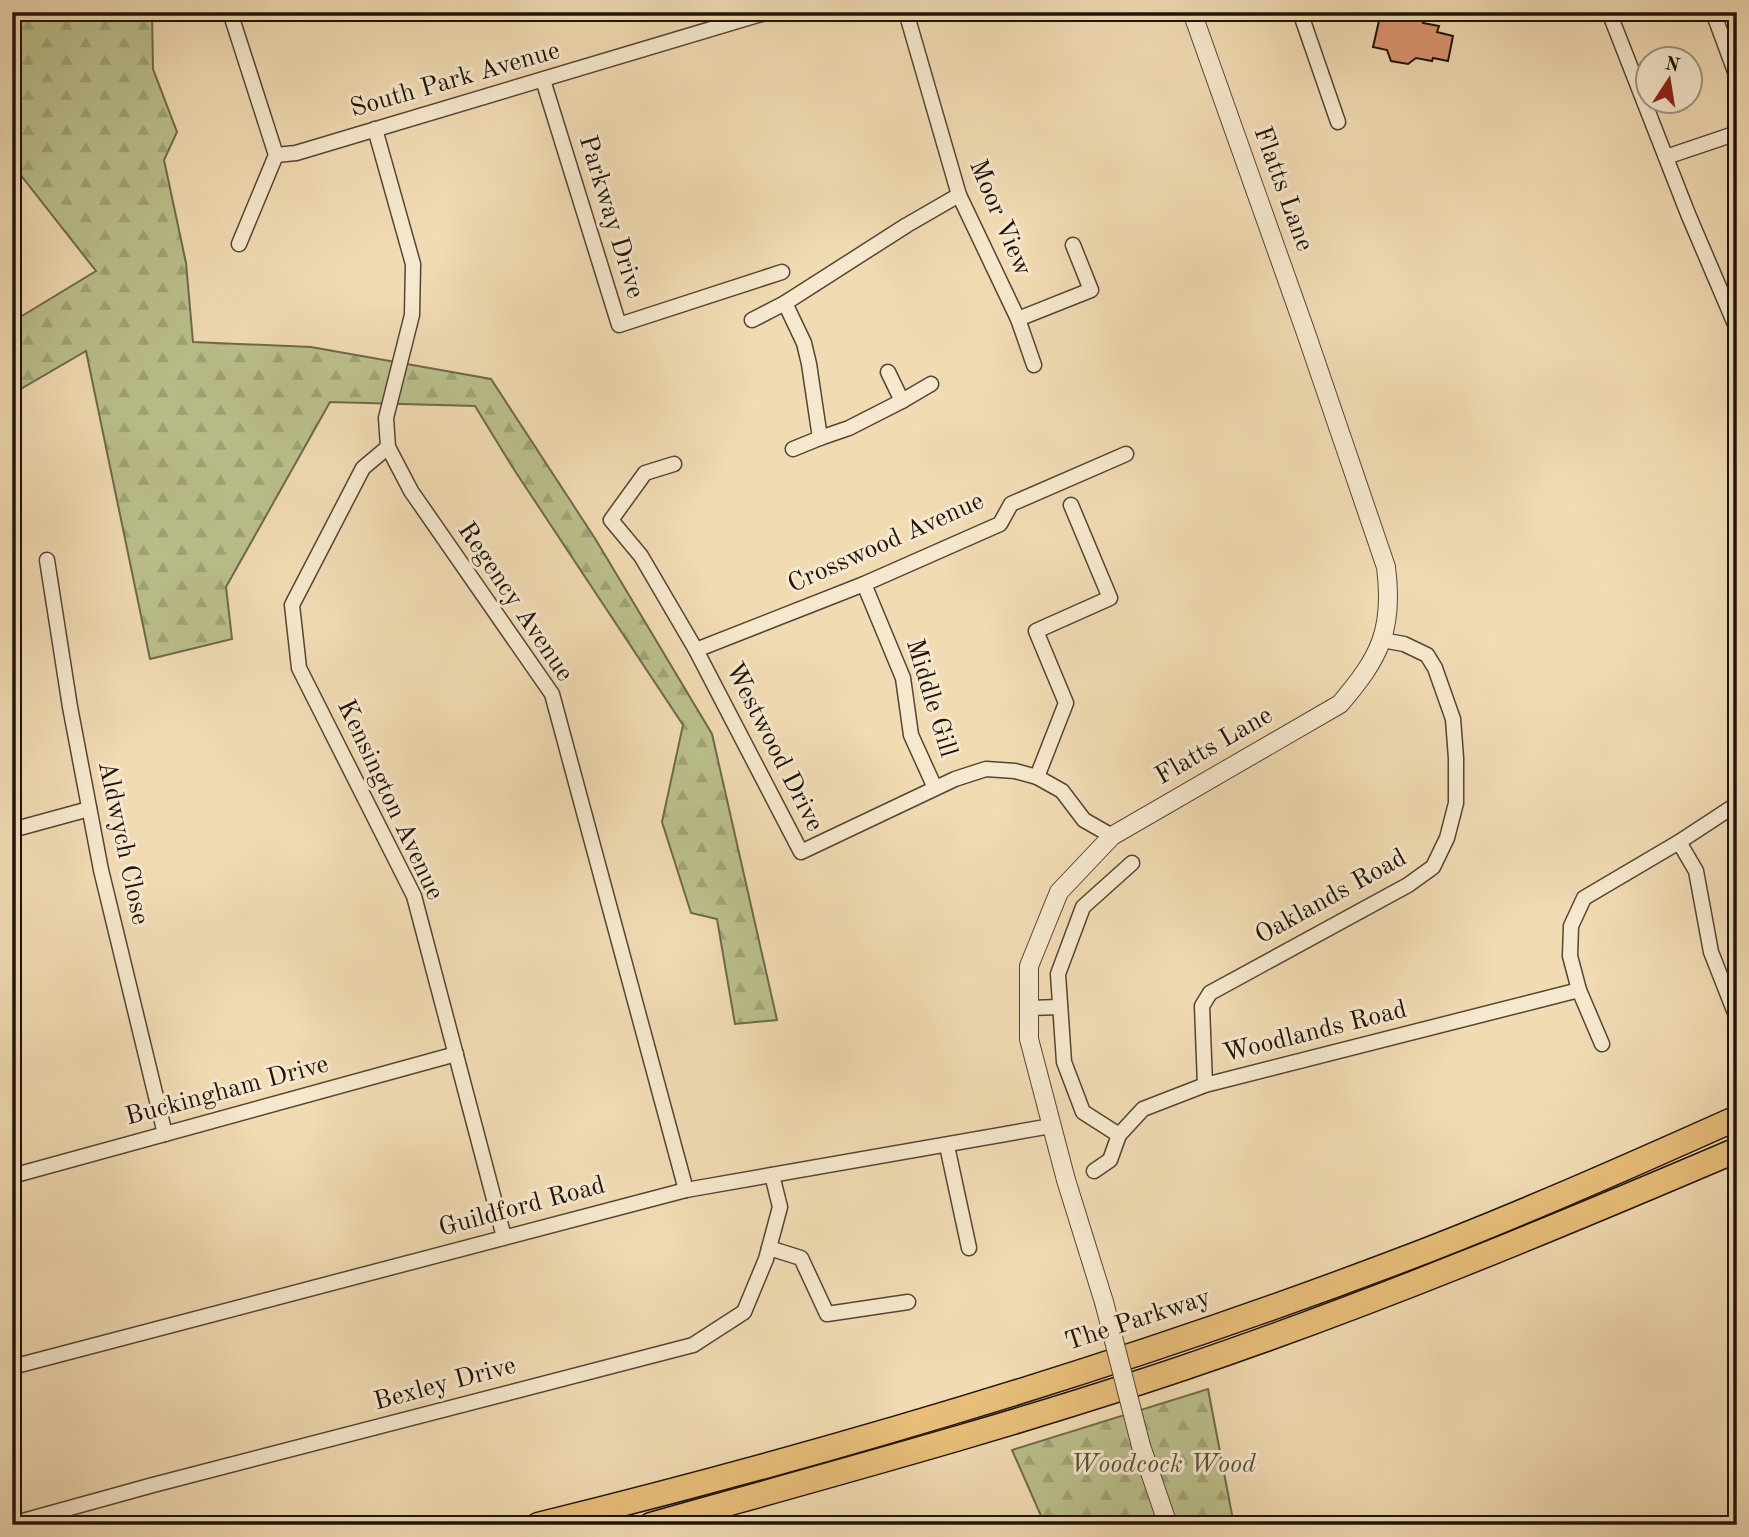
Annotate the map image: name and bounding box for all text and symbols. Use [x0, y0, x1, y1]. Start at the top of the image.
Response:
street label: South Park Avenue [347, 38, 563, 122]
north arrow [1634, 46, 1704, 116]
text: N [1663, 55, 1682, 77]
street label: Flatts Lane [1248, 123, 1318, 255]
street label: Parkway Drive [574, 132, 648, 302]
street label: Moor View [964, 156, 1036, 280]
street label: Crosswood Avenue [784, 488, 988, 598]
street label: Regency Avenue [452, 518, 578, 686]
street label: Middle Gill [901, 636, 961, 760]
street label: Westwood Drive [720, 658, 828, 836]
street label: Kensington Avenue [332, 696, 448, 904]
street label: Flatts Lane [1151, 702, 1277, 790]
street label: Aldwych Close [93, 759, 153, 927]
street label: Oaklands Road [1251, 845, 1411, 949]
street label: Woodlands Road [1220, 997, 1410, 1067]
street label: Buckingham Drive [123, 1051, 331, 1131]
street label: Guildford Road [436, 1172, 608, 1242]
street label: The Parkway [1062, 1284, 1214, 1356]
street label: Bexley Drive [371, 1353, 519, 1415]
park label: Woodcock Wood [1070, 1452, 1256, 1478]

